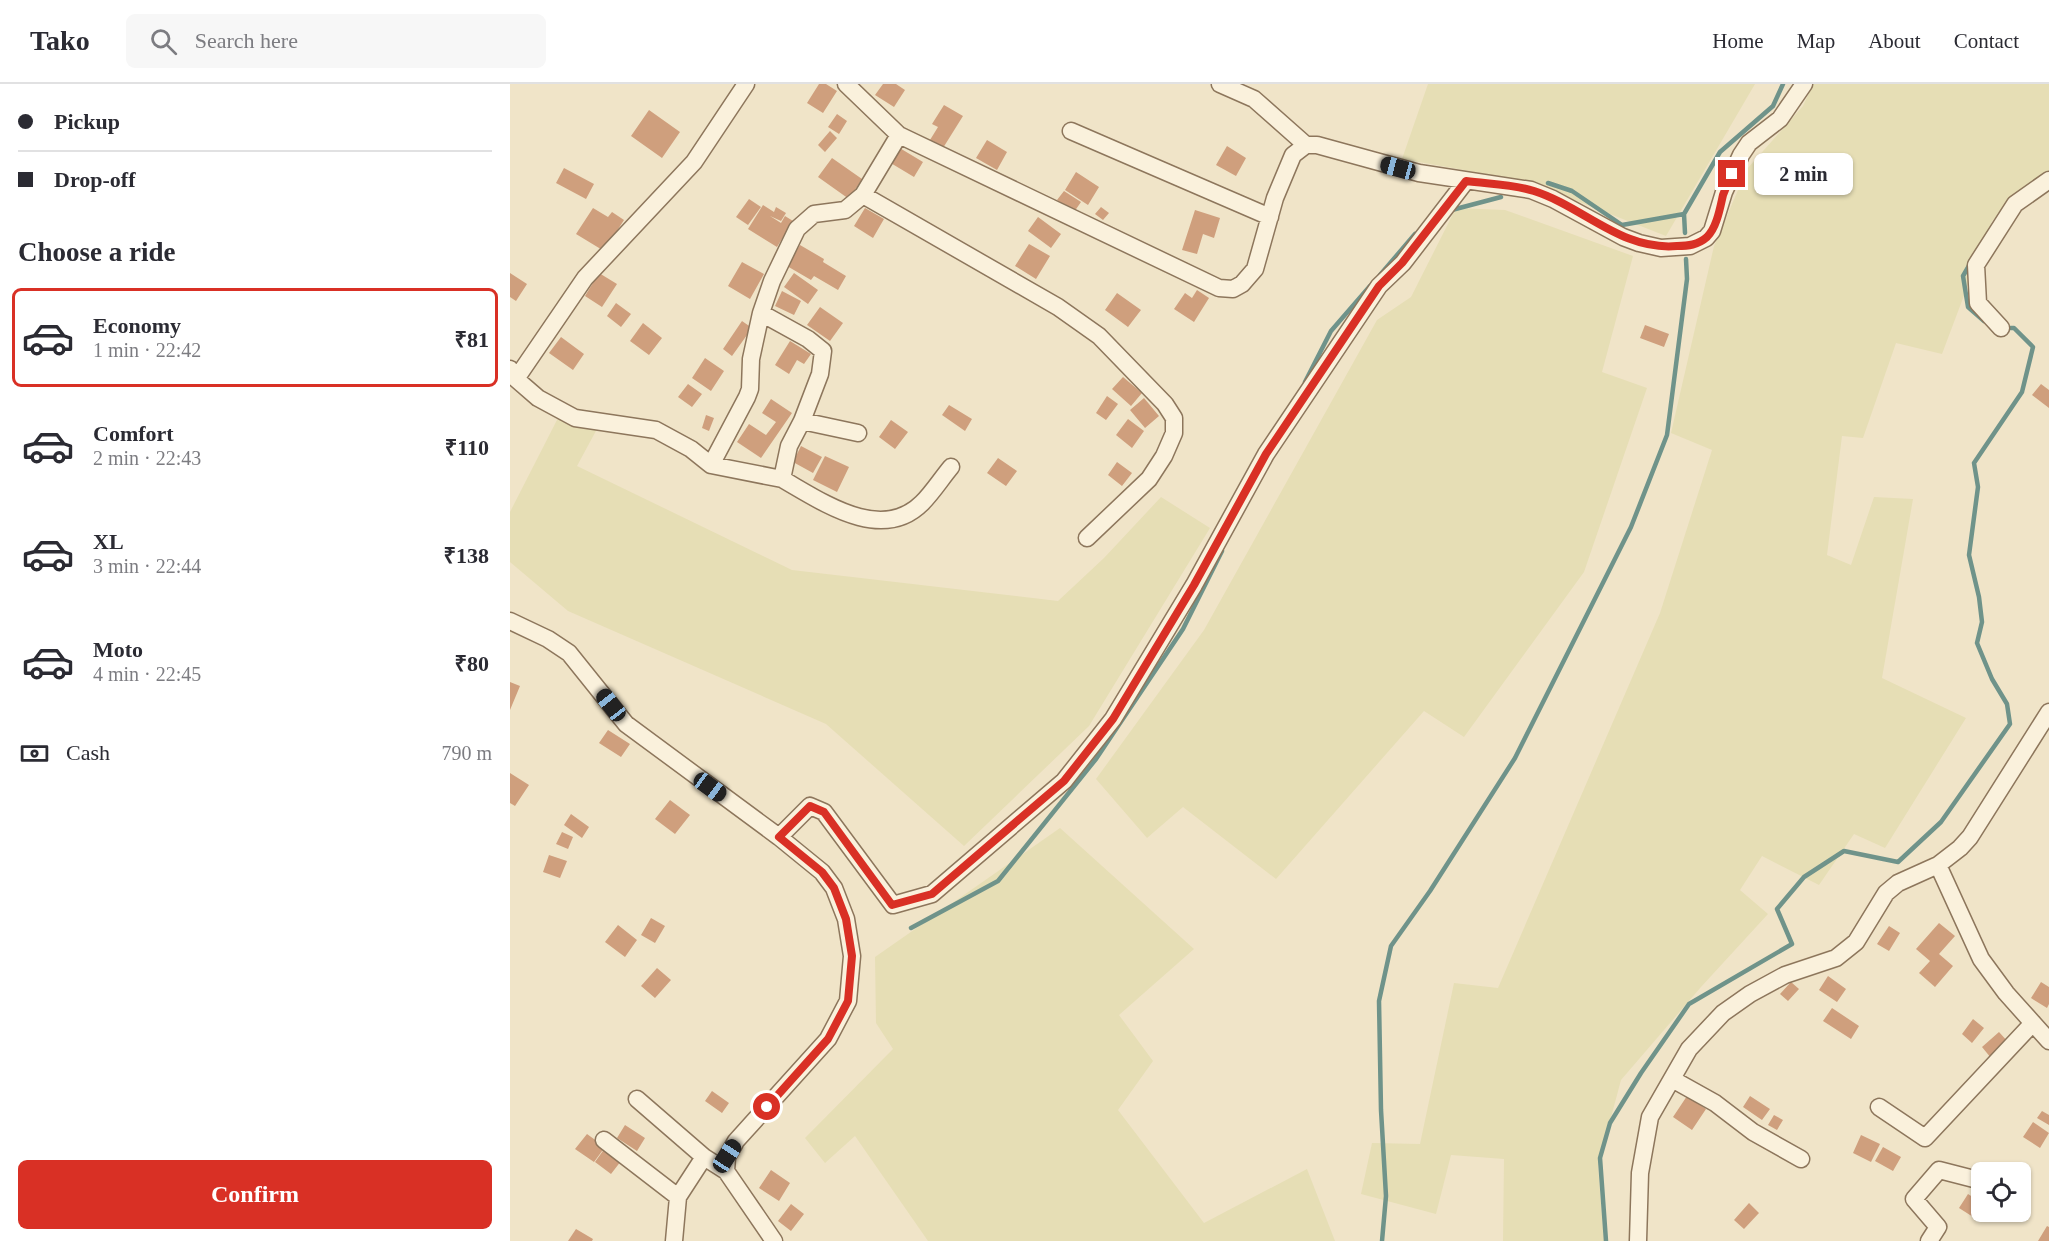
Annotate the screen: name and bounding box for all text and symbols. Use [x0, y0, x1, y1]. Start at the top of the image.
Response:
search box [126, 14, 546, 68]
text: Tako [30, 25, 90, 56]
icon: search [147, 25, 180, 58]
text: Search here [195, 28, 298, 53]
text: Home [1712, 29, 1764, 53]
text: Map [1797, 29, 1835, 53]
text: About [1868, 29, 1921, 53]
text: Contact [1954, 29, 2019, 53]
text: Pickup [54, 109, 120, 134]
callout: 2 min [1753, 153, 1852, 195]
car [1378, 155, 1418, 181]
route end [1718, 160, 1745, 187]
text: 2 min [1779, 163, 1828, 185]
text: Drop-off [54, 167, 135, 192]
text: Choose a ride [18, 237, 176, 267]
icon: car [21, 311, 75, 365]
text: Economy [93, 313, 181, 338]
text: ₹81 [454, 327, 489, 352]
text: 1 min · 22:42 [93, 339, 201, 361]
icon: car [21, 419, 75, 473]
text: Comfort [93, 421, 174, 446]
text: ₹110 [445, 435, 489, 460]
text: 2 min · 22:43 [93, 447, 201, 469]
icon: car [21, 527, 75, 581]
text: XL [93, 529, 124, 554]
text: ₹138 [443, 543, 489, 568]
text: 3 min · 22:44 [93, 555, 201, 577]
icon: car [21, 635, 75, 689]
text: Moto [93, 637, 143, 662]
text: ₹80 [454, 651, 489, 676]
text: 4 min · 22:45 [93, 663, 201, 685]
car [593, 685, 629, 725]
icon: cash [18, 737, 51, 770]
text: Cash [66, 740, 110, 765]
text: 790 m [441, 742, 492, 764]
car [690, 769, 730, 805]
route start [753, 1093, 780, 1120]
car [710, 1136, 744, 1176]
button: Confirm [18, 1160, 492, 1229]
map controls [1971, 1162, 2031, 1222]
button: locate [1971, 1162, 2031, 1222]

